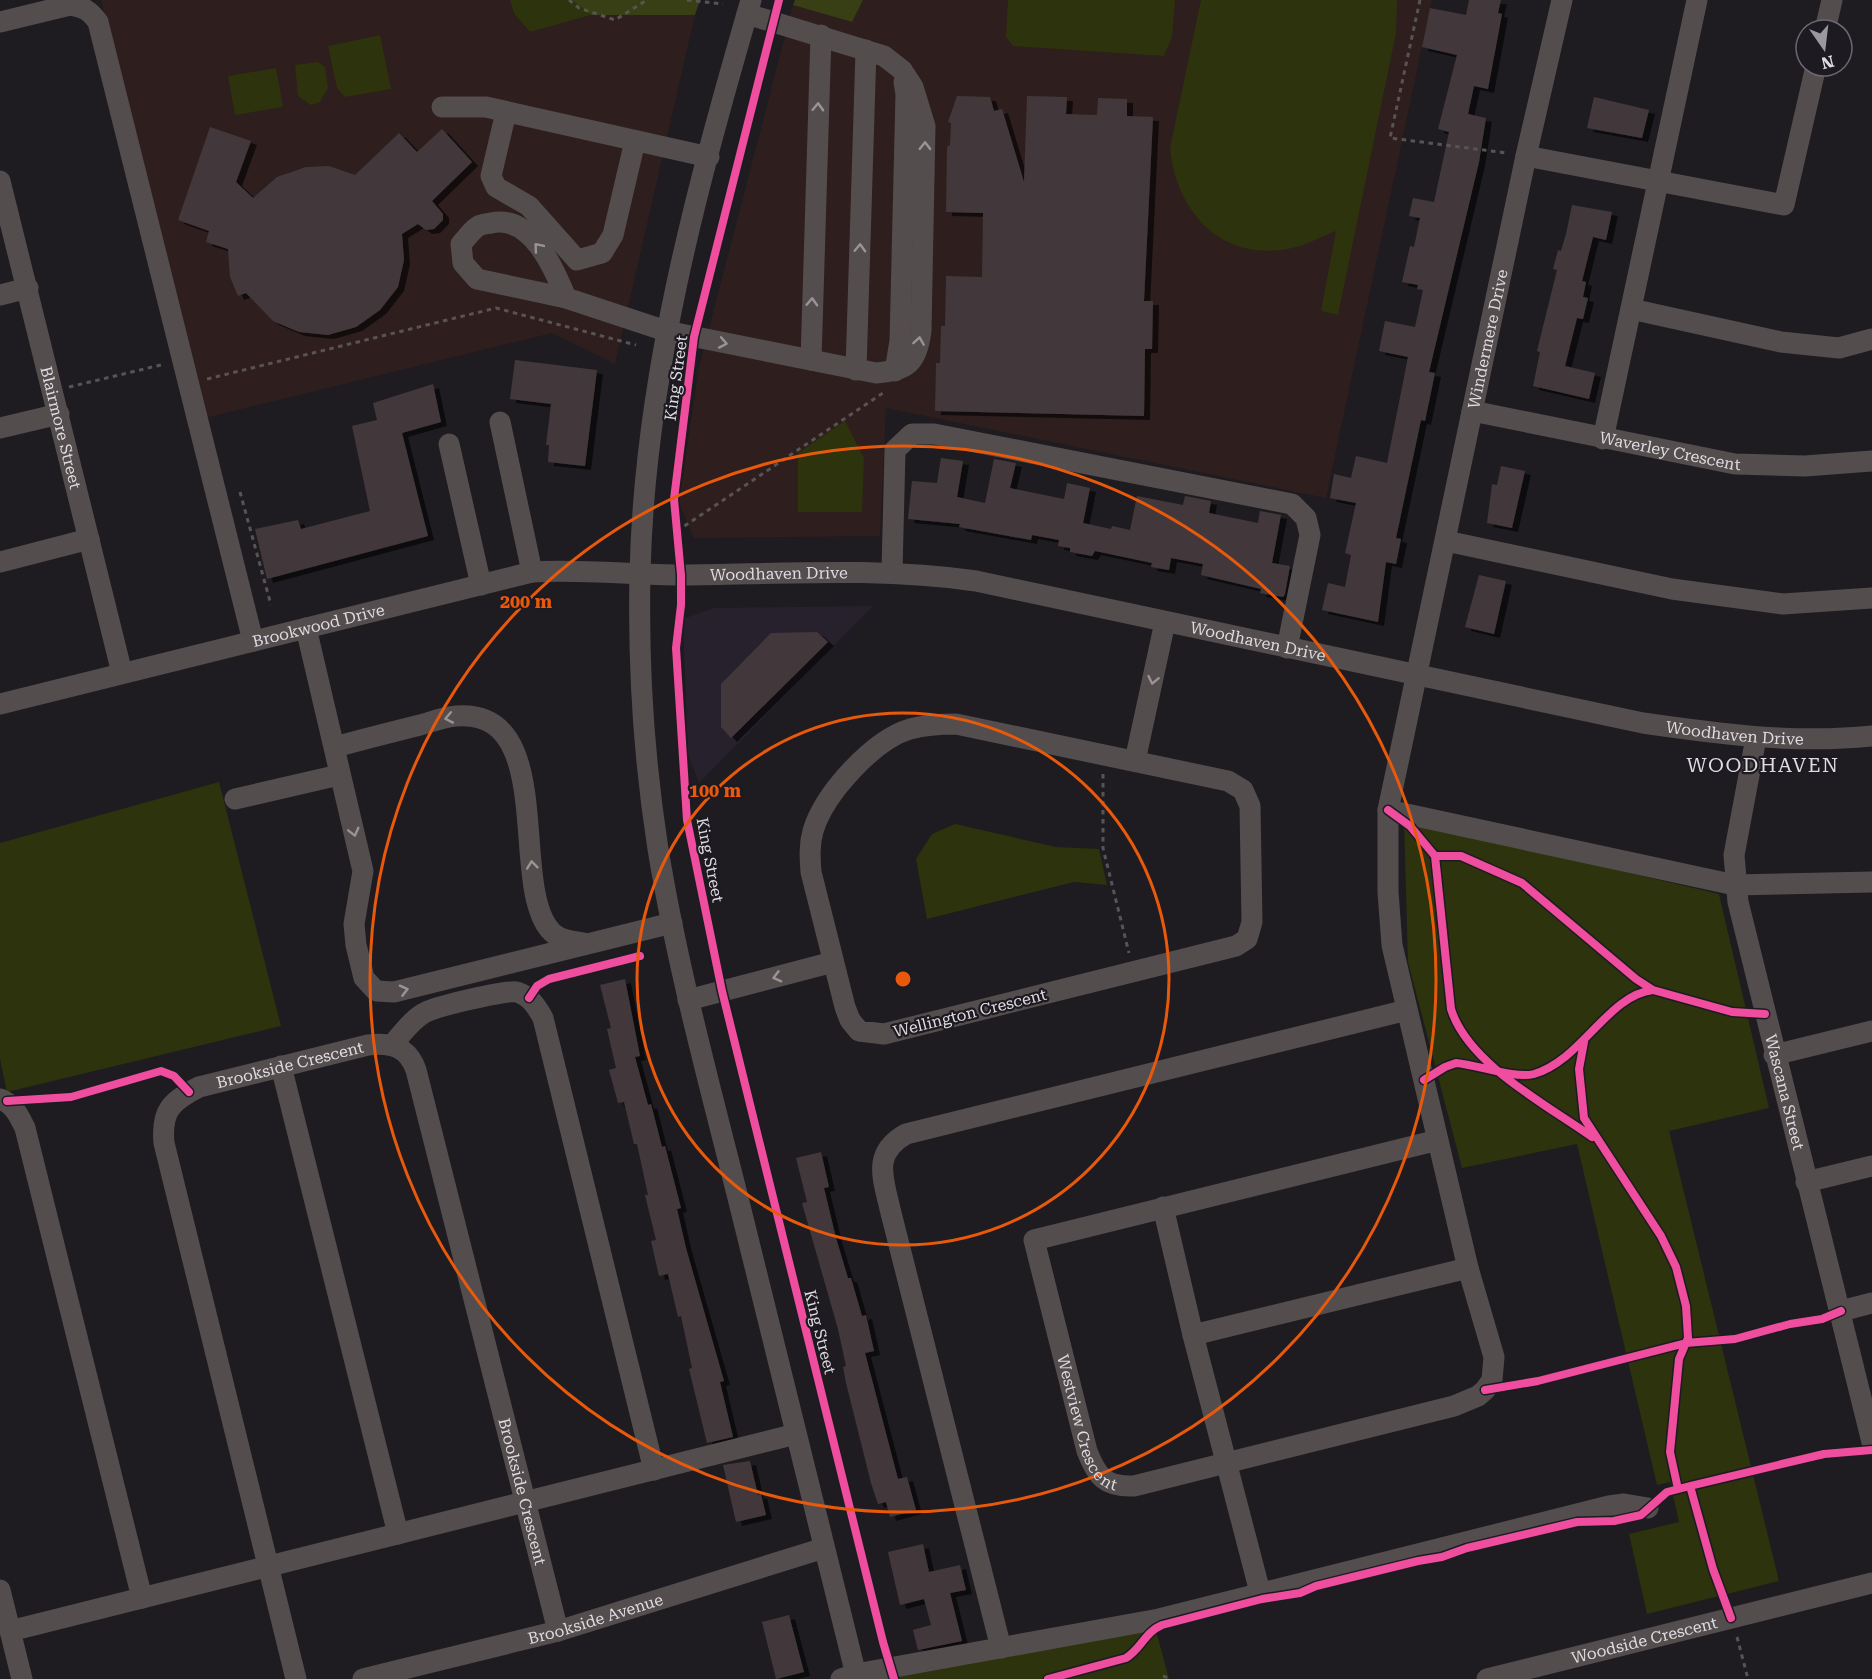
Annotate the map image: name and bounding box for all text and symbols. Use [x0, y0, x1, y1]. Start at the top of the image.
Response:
north arrow [1794, 18, 1854, 78]
text: N [1819, 51, 1836, 73]
one-way arrow [812, 102, 825, 111]
one-way arrow [919, 142, 931, 151]
one-way arrow [535, 243, 546, 254]
one-way arrow [854, 244, 866, 253]
street label: Windermere Drive [1463, 267, 1511, 410]
one-way arrow [806, 297, 819, 306]
street label: King Street [661, 334, 691, 422]
one-way arrow [718, 336, 728, 349]
one-way arrow [912, 336, 925, 346]
street label: Blairmore Street [37, 364, 85, 491]
street label: Waverley Crescent [1598, 427, 1741, 474]
street label: Woodhaven Drive [710, 563, 848, 584]
text: 200 m [500, 591, 553, 612]
street label: Brookwood Drive [250, 599, 387, 651]
street label: Woodhaven Drive [1189, 617, 1328, 665]
one-way arrow [1147, 674, 1160, 684]
one-way arrow [444, 711, 454, 724]
street label: Woodhaven Drive [1665, 717, 1804, 748]
district label: WOODHAVEN [1686, 753, 1840, 777]
text: 100 m [689, 780, 742, 801]
street label: King Street [692, 816, 728, 904]
one-way arrow [346, 827, 359, 837]
one-way arrow [526, 860, 539, 869]
one-way arrow [772, 969, 782, 982]
centre of rings [893, 969, 913, 989]
one-way arrow [398, 984, 408, 997]
street label: Wellington Crescent [891, 985, 1049, 1041]
street label: Wascana Street [1762, 1032, 1809, 1152]
street label: Brookside Crescent [214, 1037, 365, 1092]
street label: King Street [800, 1288, 840, 1376]
street label: Westview Crescent [1054, 1353, 1120, 1494]
street label: Brookside Crescent [495, 1416, 550, 1567]
street label: Brookside Avenue [526, 1589, 665, 1648]
street label: Woodside Crescent [1569, 1612, 1719, 1667]

